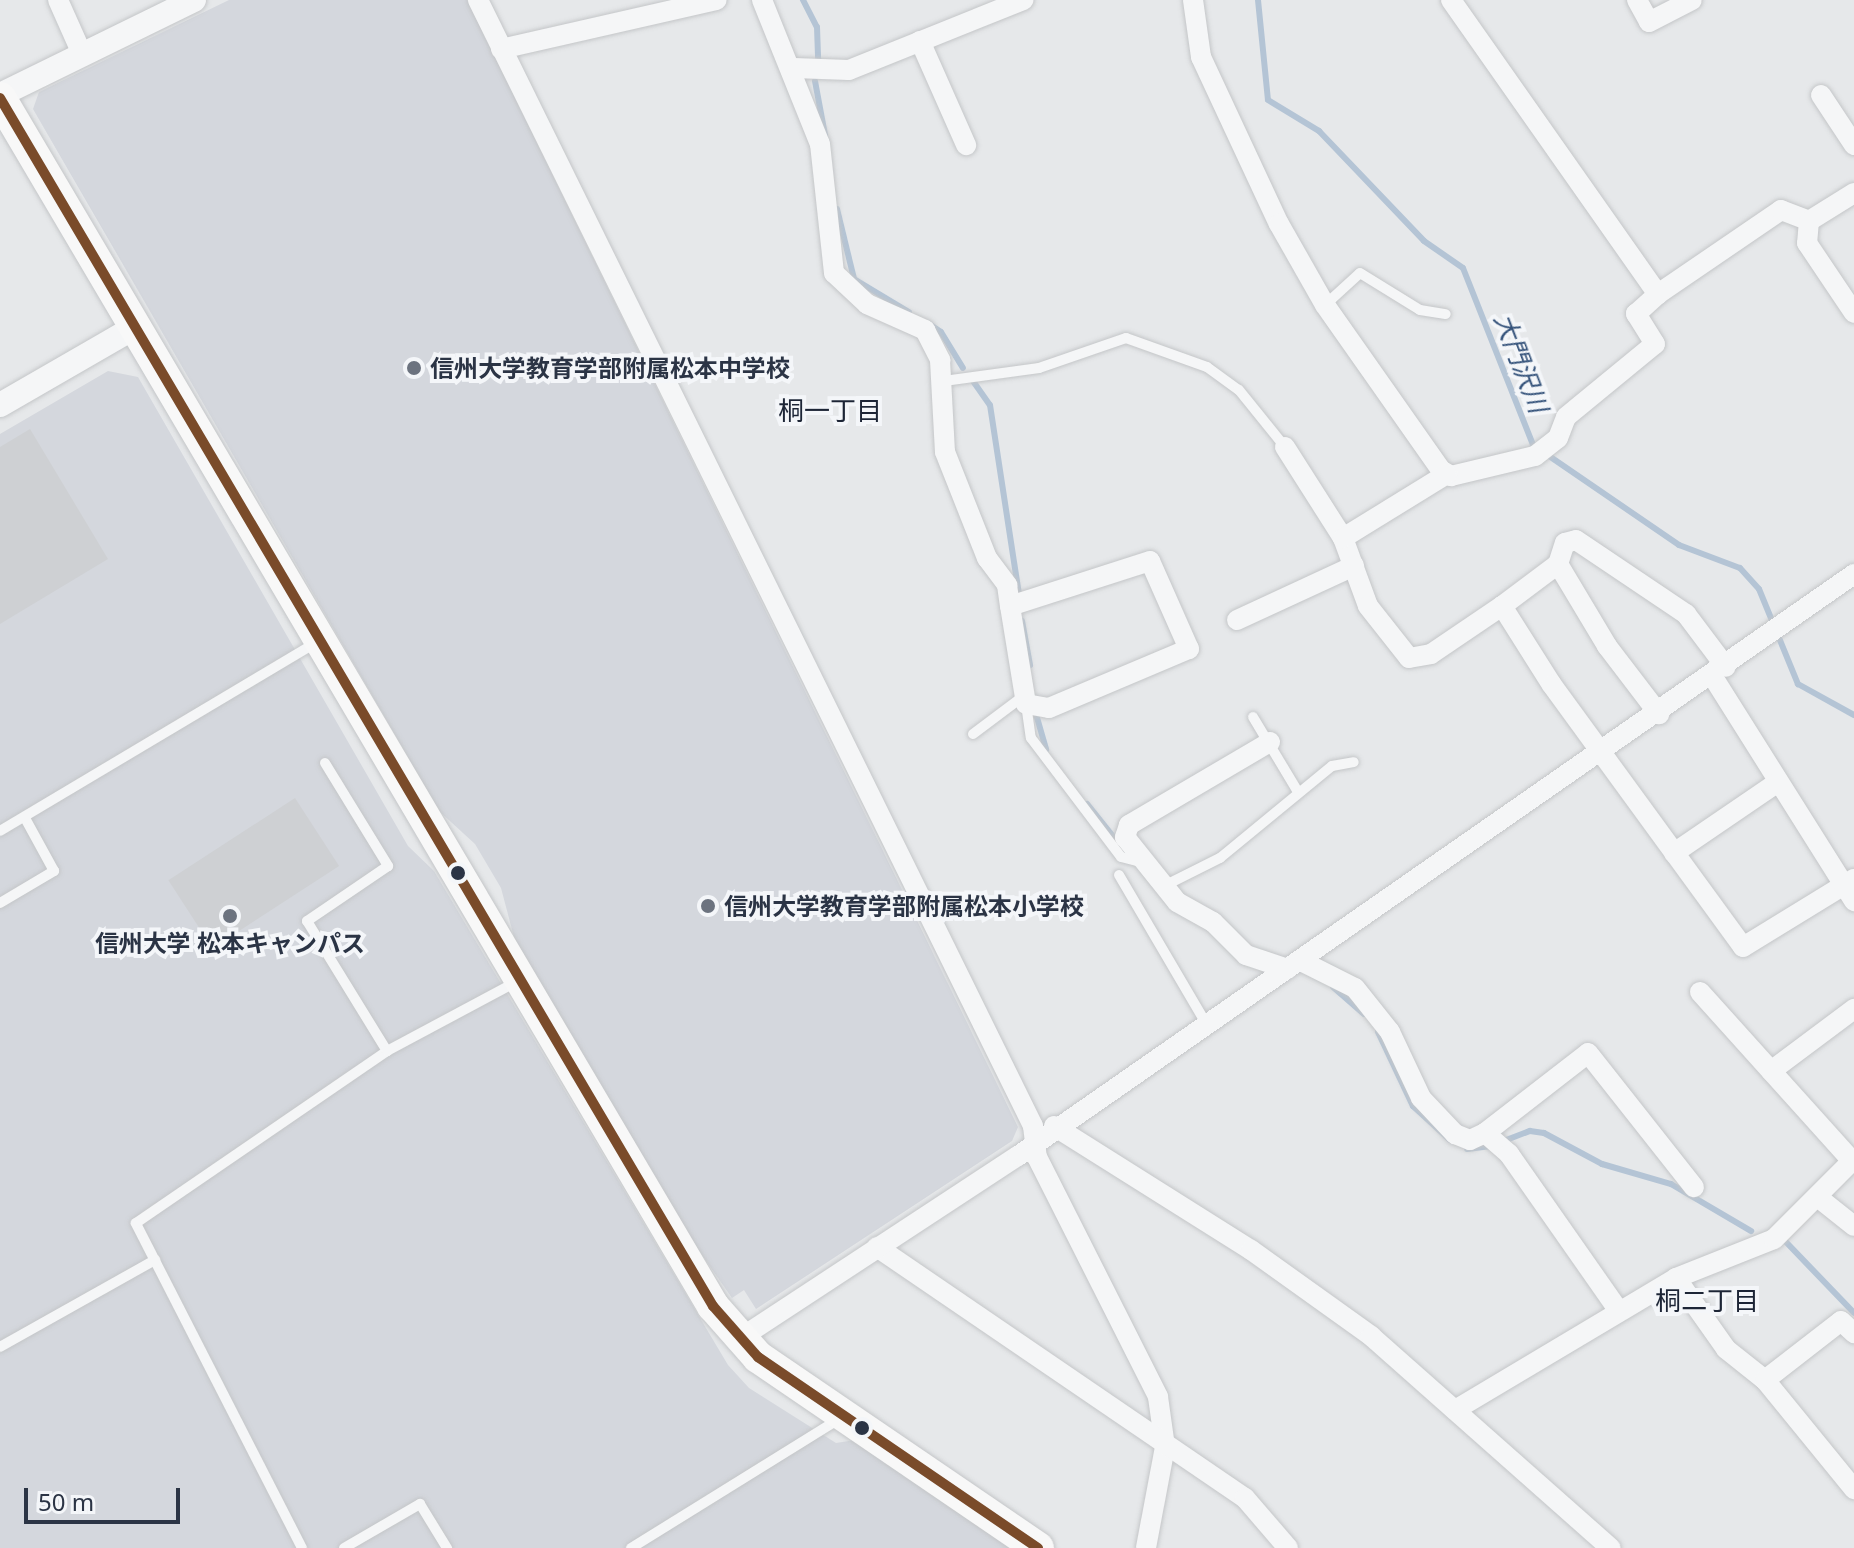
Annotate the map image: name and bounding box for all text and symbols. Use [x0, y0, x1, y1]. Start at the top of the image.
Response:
water label: 大門沢川 [1488, 309, 1554, 417]
place label: 信州大学教育学部附属松本中学校 [430, 354, 790, 382]
marker: 信州大学教育学部附属松本中学校 [405, 359, 423, 377]
district label: 桐一丁目 [778, 395, 882, 427]
unlabelled marker [450, 865, 466, 881]
place label: 信州大学教育学部附属松本小学校 [724, 892, 1084, 920]
marker: 信州大学教育学部附属松本小学校 [699, 897, 717, 915]
marker: 信州大学 松本キャンパス [221, 907, 239, 925]
place label: 信州大学 松本キャンパス [95, 929, 365, 957]
district label: 桐二丁目 [1655, 1285, 1759, 1317]
unlabelled marker [854, 1420, 870, 1436]
scale bar [28, 1472, 184, 1522]
text: 50 m [38, 1485, 94, 1518]

